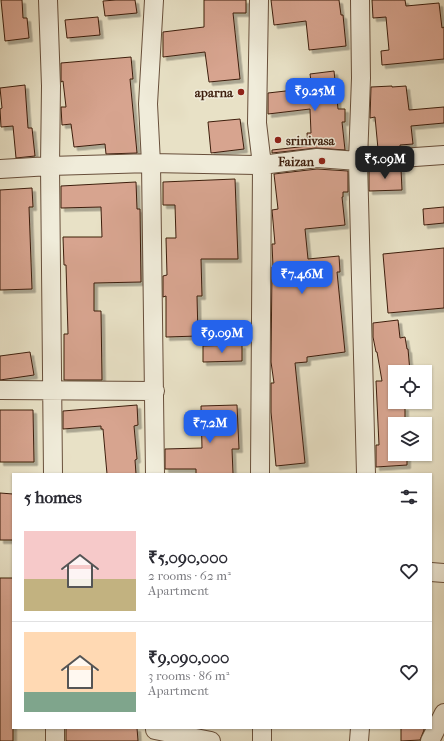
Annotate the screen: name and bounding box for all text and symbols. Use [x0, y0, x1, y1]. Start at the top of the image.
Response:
pin: ₹9.25M [282, 78, 348, 112]
text: ₹9.25M [295, 83, 335, 98]
place label: aparna [195, 85, 234, 101]
marker: aparna [236, 87, 246, 97]
place label: srinivasa [286, 133, 336, 148]
marker: srinivasa [273, 135, 283, 145]
pin: ₹5.09M [352, 146, 418, 180]
text: ₹5.09M [364, 151, 406, 166]
place label: Faizan [277, 154, 314, 169]
marker: Faizan [317, 156, 327, 166]
pin: ₹7.46M [269, 261, 335, 295]
text: ₹7.46M [281, 266, 323, 281]
pin: ₹9.09M [189, 320, 255, 354]
text: ₹9.09M [201, 325, 243, 340]
map controls [388, 365, 432, 461]
button: locate [388, 365, 432, 409]
pin: ₹7.2M [182, 410, 238, 444]
text: ₹7.2M [193, 415, 227, 430]
button: layers [388, 417, 432, 461]
icon: filters [398, 486, 420, 508]
text: 5 homes [24, 487, 82, 507]
icon: home [56, 547, 104, 595]
text: ₹5,090,000 [148, 547, 228, 567]
icon: heart [398, 560, 420, 582]
text: 2 rooms · 62 m² [148, 568, 231, 583]
text: Apartment [148, 583, 209, 598]
text: ₹9,090,000 [148, 647, 230, 667]
icon: home [56, 648, 104, 696]
icon: heart [398, 661, 420, 683]
text: 3 rooms · 86 m² [148, 668, 229, 683]
text: Apartment [148, 683, 209, 698]

